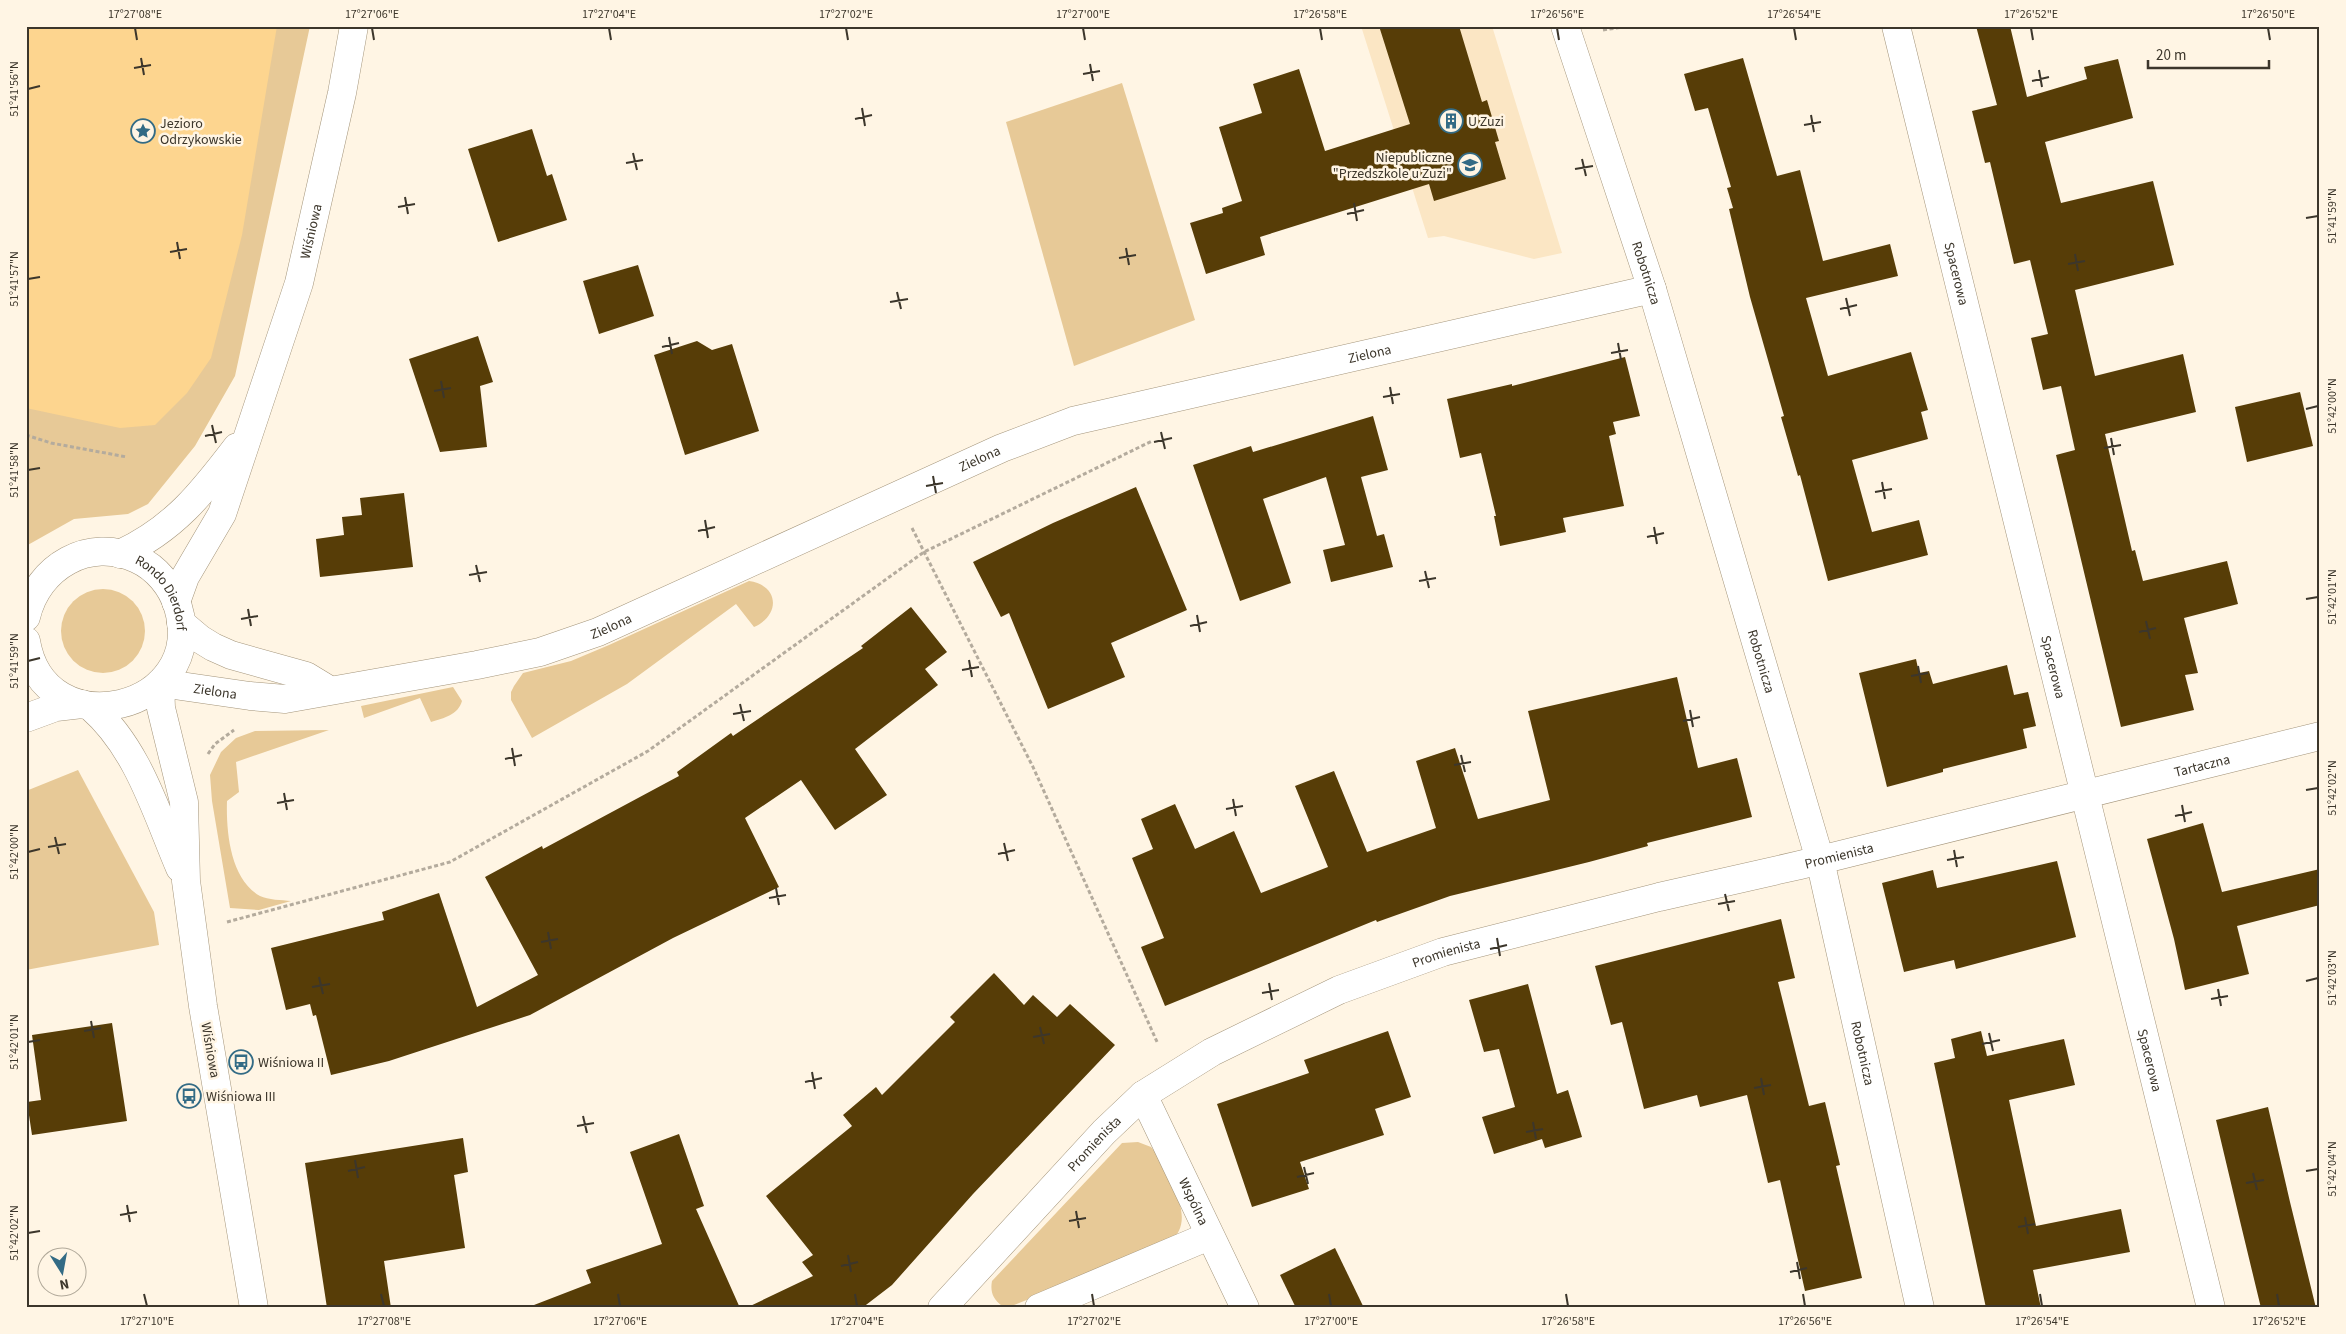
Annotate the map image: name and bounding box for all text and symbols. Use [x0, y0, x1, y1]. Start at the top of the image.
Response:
text: 17°27'08"E [108, 6, 162, 23]
text: 17°27'06"E [345, 6, 399, 23]
text: 17°27'04"E [582, 6, 636, 23]
text: 17°27'02"E [819, 6, 873, 23]
text: 17°27'00"E [1056, 6, 1110, 23]
text: 17°26'58"E [1293, 6, 1347, 23]
text: 17°26'56"E [1530, 6, 1584, 23]
text: 17°26'54"E [1767, 6, 1821, 23]
text: 17°26'52"E [2004, 6, 2058, 23]
text: 17°26'50"E [2241, 6, 2295, 23]
scale bar [2148, 38, 2270, 70]
text: 20 m [2156, 45, 2186, 66]
text: 51°41'56"N [6, 61, 23, 117]
building icon: U Zuzi [1438, 108, 1464, 134]
place label: U Zuzi [1468, 112, 1504, 132]
place label: Jezioro Odrzykowskie [160, 114, 242, 150]
place icon: Jezioro Odrzykowskie [130, 118, 156, 144]
place label: Niepubliczne "Przedszkole u Zuzi" [1333, 148, 1452, 184]
school or university icon: Niepubliczne "Przedszkole u Zuzi" [1457, 152, 1483, 178]
text: 51°41'59"N [2324, 188, 2341, 244]
street label: Wiśniowa [296, 202, 328, 261]
street label: Robotnicza [1626, 239, 1665, 307]
street label: Spacerowa [1938, 240, 1973, 308]
text: 51°41'57"N [6, 251, 23, 307]
street label: Zielona [1346, 340, 1393, 369]
text: 51°42'00"N [2324, 378, 2341, 434]
street label: Zielona [956, 441, 1004, 477]
text: 51°41'58"N [6, 442, 23, 498]
street label: Rondo Dierdorf [131, 551, 191, 632]
text: 51°42'01"N [2324, 569, 2341, 625]
street label: Zielona [588, 609, 635, 645]
street label: Robotnicza [1742, 627, 1779, 696]
text: 51°41'59"N [6, 633, 23, 689]
street label: Spacerowa [2035, 634, 2070, 701]
street label: Zielona [192, 679, 238, 705]
street label: Tartaczna [2172, 750, 2232, 783]
text: 51°42'02"N [2324, 760, 2341, 816]
text: 51°42'00"N [6, 824, 23, 880]
street label: Promienista [1803, 838, 1876, 874]
street label: Promienista [1409, 934, 1482, 974]
text: 51°42'03"N [2324, 950, 2341, 1006]
text: 51°42'01"N [6, 1014, 23, 1070]
street label: Robotnicza [1845, 1019, 1879, 1087]
street label: Wiśniowa [195, 1021, 225, 1079]
street label: Spacerowa [2132, 1027, 2167, 1094]
bus stop icon: Wiśniowa II [228, 1049, 254, 1075]
place label: Wiśniowa II [258, 1053, 324, 1073]
bus stop icon: Wiśniowa III [176, 1083, 202, 1109]
place label: Wiśniowa III [206, 1087, 276, 1107]
street label: Promienista [1063, 1112, 1126, 1177]
text: 51°42'04"N [2324, 1141, 2341, 1197]
street label: Wspólna [1173, 1175, 1213, 1229]
text: 51°42'02"N [6, 1205, 23, 1261]
north arrow [38, 1246, 88, 1296]
text: N [58, 1273, 71, 1294]
text: 17°27'10"E [120, 1313, 174, 1330]
text: 17°27'08"E [357, 1313, 411, 1330]
text: 17°27'06"E [593, 1313, 647, 1330]
text: 17°27'04"E [830, 1313, 884, 1330]
text: 17°27'02"E [1067, 1313, 1121, 1330]
text: 17°27'00"E [1304, 1313, 1358, 1330]
text: 17°26'58"E [1541, 1313, 1595, 1330]
text: 17°26'56"E [1778, 1313, 1832, 1330]
text: 17°26'54"E [2015, 1313, 2069, 1330]
text: 17°26'52"E [2252, 1313, 2306, 1330]

